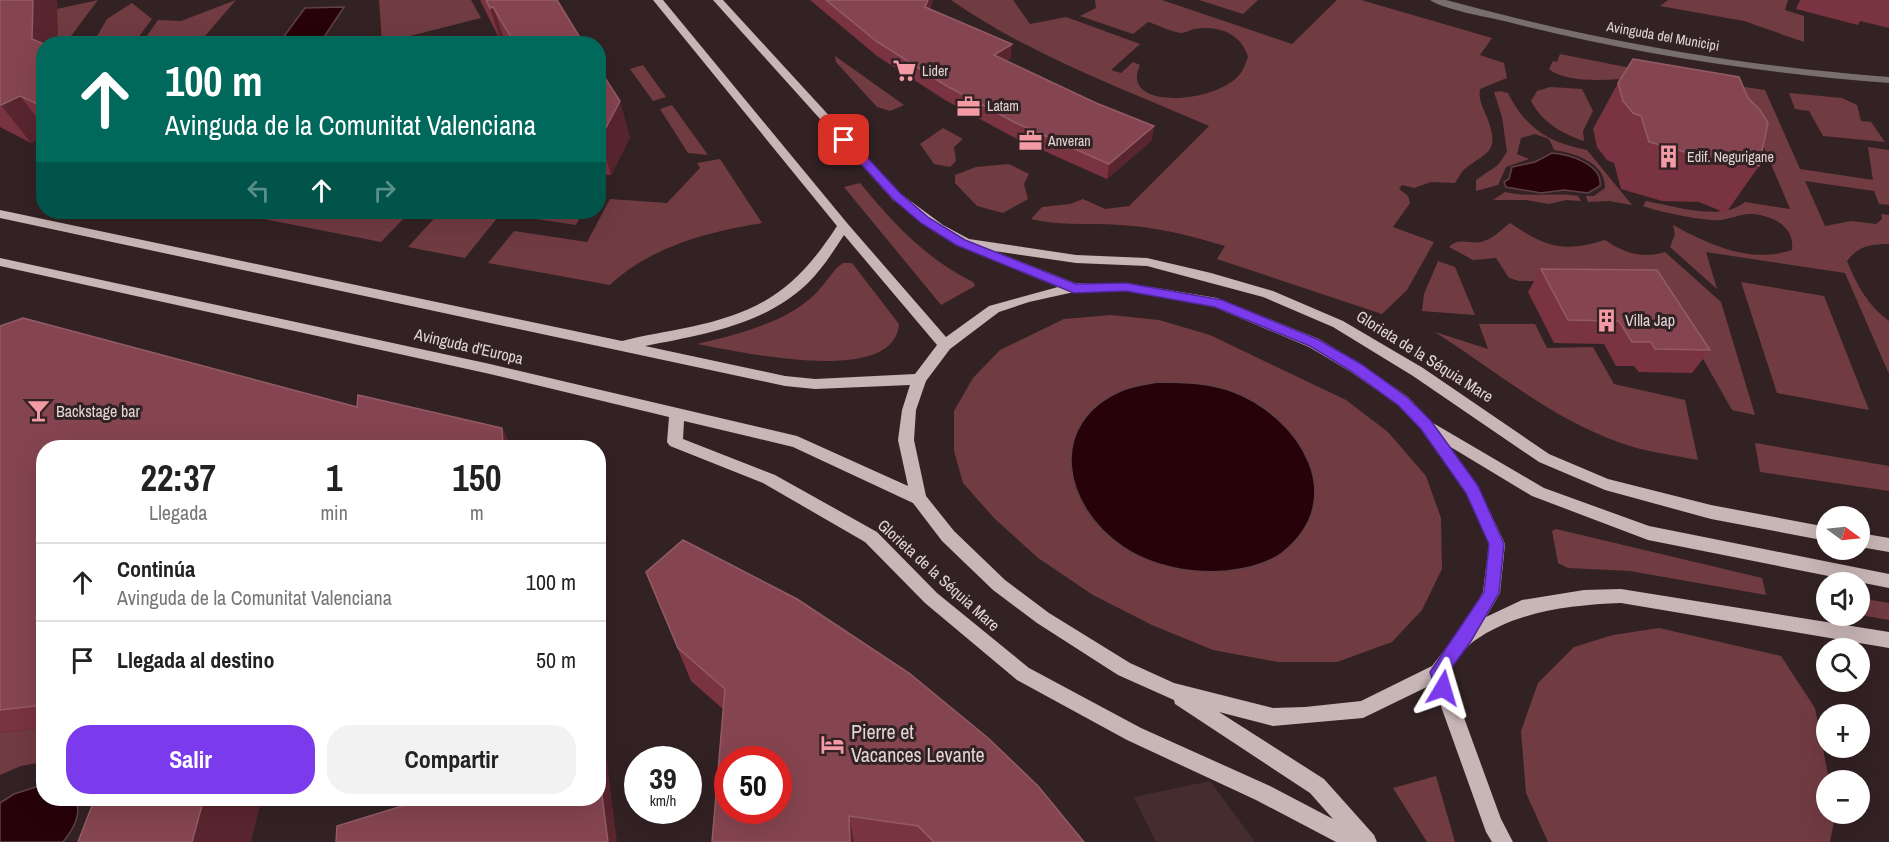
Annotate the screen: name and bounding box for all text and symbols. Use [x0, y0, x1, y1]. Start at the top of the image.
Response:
street label: Avinguda del Municipi [1604, 17, 1721, 55]
text: 100 m [165, 53, 263, 109]
supermarket icon: Lider [891, 58, 917, 84]
icon: ahead [66, 60, 144, 138]
place label: Lider [922, 62, 948, 80]
office icon: Latam [956, 93, 982, 119]
place label: Latam [987, 97, 1019, 115]
text: Avinguda de la Comunitat Valenciana [165, 107, 536, 143]
pin [818, 114, 869, 165]
icon: arrive [827, 123, 860, 156]
office icon: Anveran [1017, 128, 1043, 154]
place label: Anveran [1047, 132, 1091, 150]
building icon: Edif. Negurigane [1656, 144, 1682, 170]
place label: Edif. Negurigane [1687, 148, 1774, 166]
icon: left [242, 174, 275, 207]
icon: ahead [305, 174, 338, 207]
icon: right [368, 174, 401, 207]
street label: Glorieta de la Séquia Mare [1352, 305, 1498, 407]
building icon: Villa Jap [1594, 307, 1620, 333]
place label: Villa Jap [1625, 309, 1675, 331]
street label: Avinguda d'Europa [411, 323, 526, 369]
bar icon: Backstage bar [25, 398, 51, 424]
place label: Backstage bar [56, 400, 141, 422]
text: 22:37 [140, 454, 216, 502]
text: 1 [326, 454, 342, 502]
text: 150 [452, 454, 502, 502]
text: Llegada [149, 499, 207, 526]
text: min [320, 499, 348, 526]
text: m [470, 499, 484, 526]
north arrow [1816, 506, 1870, 560]
map controls [1816, 506, 1870, 824]
street label: Glorieta de la Séquia Mare [873, 514, 1005, 636]
text: Continúa [117, 554, 195, 584]
icon: ahead [66, 566, 99, 599]
text: 100 m [526, 567, 576, 597]
button: sound [1816, 572, 1870, 626]
text: Avinguda de la Comunitat Valenciana [117, 584, 392, 611]
button: search [1816, 638, 1870, 692]
icon: arrive [66, 644, 99, 677]
text: Llegada al destino [117, 645, 274, 675]
text: 50 m [536, 645, 576, 675]
position arrow [1411, 656, 1475, 720]
button: + [1816, 704, 1870, 758]
place label: Pierre et Vacances Levante [851, 718, 985, 768]
button: Salir [66, 725, 315, 794]
button: Compartir [327, 725, 576, 794]
hotel icon: Pierre et Vacances Levante [820, 731, 846, 757]
speed limit sign: 50 [714, 746, 792, 824]
text: 39 [649, 758, 677, 798]
button: − [1816, 770, 1870, 824]
text: km/h [650, 790, 676, 811]

